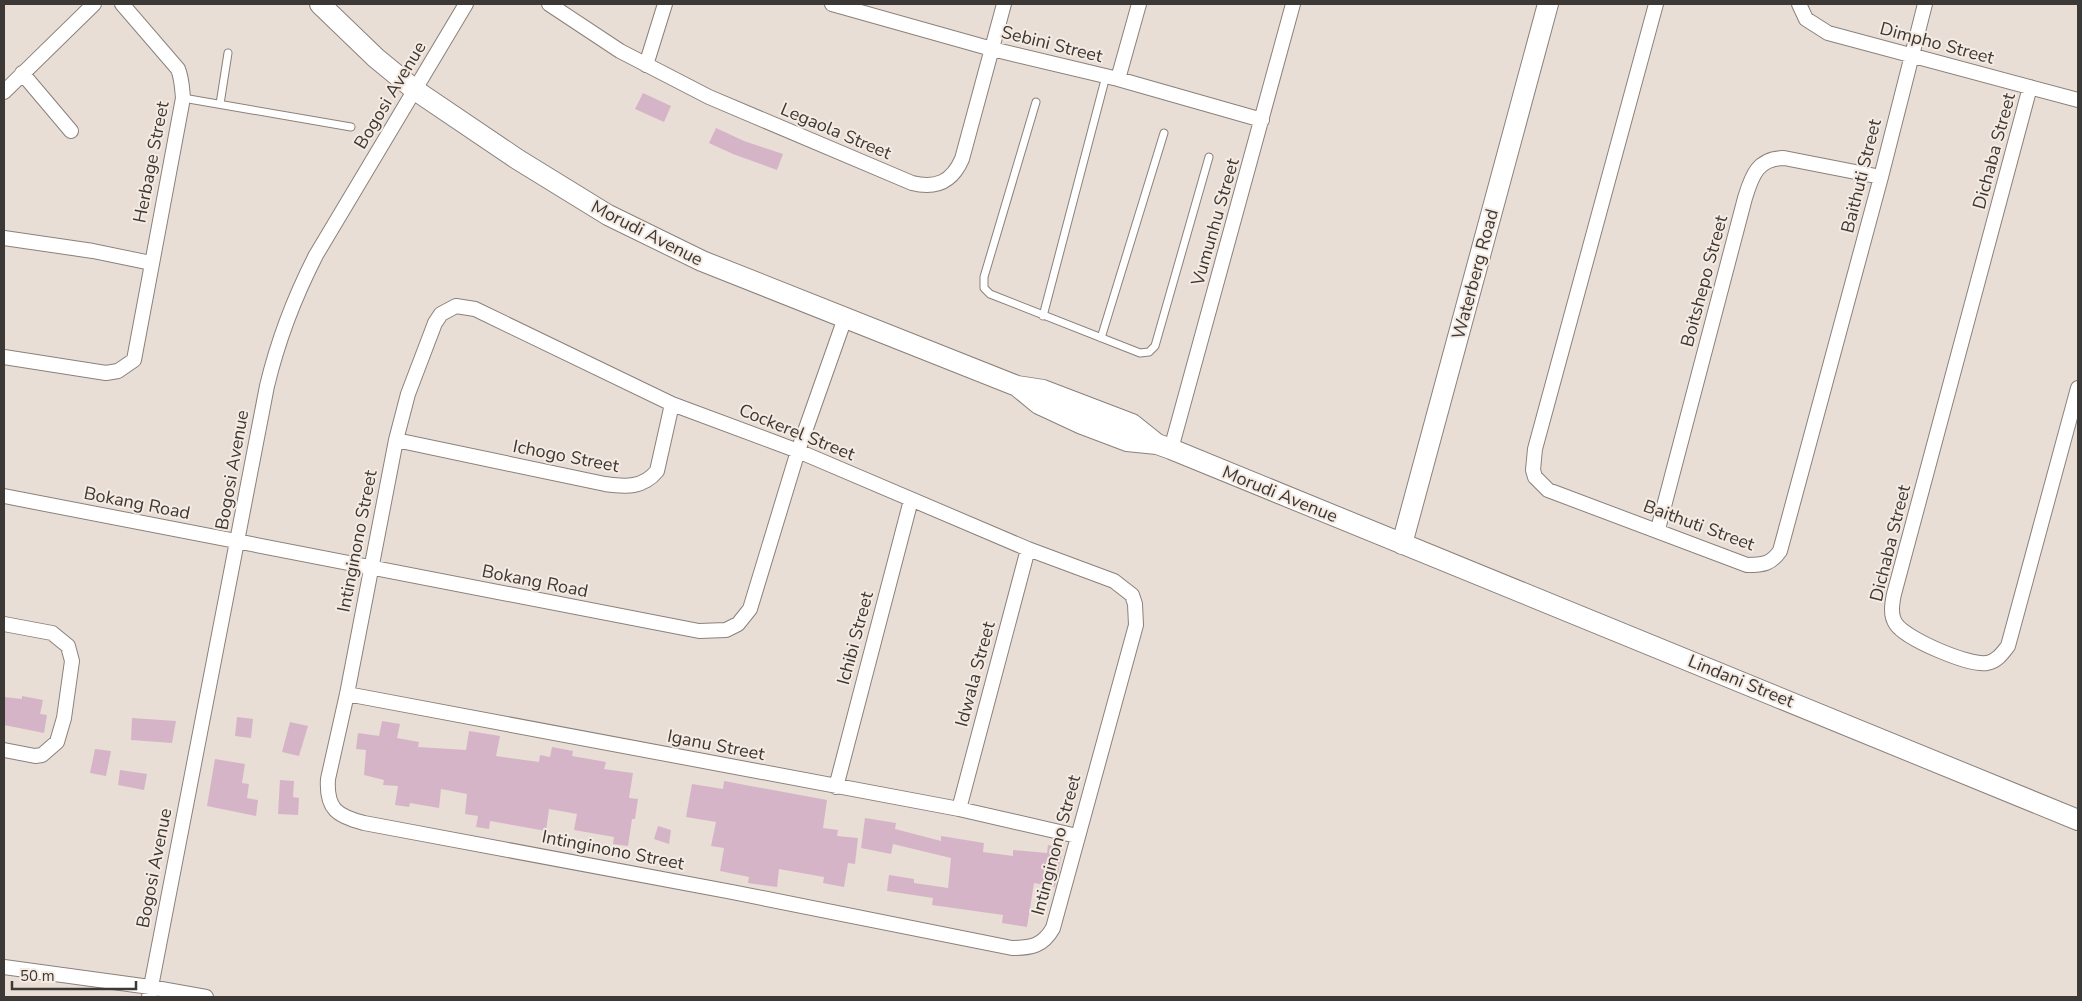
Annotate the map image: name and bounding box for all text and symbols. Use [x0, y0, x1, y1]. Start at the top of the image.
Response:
street label: Dimpho Street [1877, 16, 1997, 70]
street label: Sebini Street [999, 20, 1106, 68]
street label: Bogosi Avenue [348, 37, 432, 153]
street label: Dichaba Street [1967, 90, 2021, 212]
street label: Legaola Street [777, 97, 896, 165]
street label: Herbage Street [127, 98, 175, 225]
street label: Baithuti Street [1835, 116, 1887, 236]
street label: Vumunhu Street [1185, 155, 1245, 289]
street label: Morudi Avenue [587, 195, 707, 271]
street label: Waterberg Road [1446, 206, 1504, 342]
street label: Boitshepo Street [1675, 212, 1733, 349]
street label: Cockerel Street [735, 398, 859, 466]
street label: Bogosi Avenue [210, 408, 254, 532]
street label: Ichogo Street [511, 434, 622, 478]
street label: Morudi Avenue [1219, 460, 1341, 528]
street label: Intinginono Street [331, 467, 383, 614]
street label: Bokang Road [82, 481, 192, 525]
street label: Dichaba Street [1864, 481, 1916, 604]
street label: Baithuti Street [1640, 494, 1759, 556]
street label: Bokang Road [480, 559, 590, 603]
street label: Ichibi Street [831, 588, 879, 687]
street label: Idwala Street [949, 618, 1001, 729]
street label: Lindani Street [1684, 649, 1798, 713]
street label: Iganu Street [665, 724, 767, 766]
street label: Intinginono Street [1026, 771, 1086, 918]
street label: Bogosi Avenue [131, 806, 177, 930]
street label: Intinginono Street [540, 824, 687, 876]
scale bar [12, 958, 136, 990]
text: 50 m [20, 966, 55, 986]

